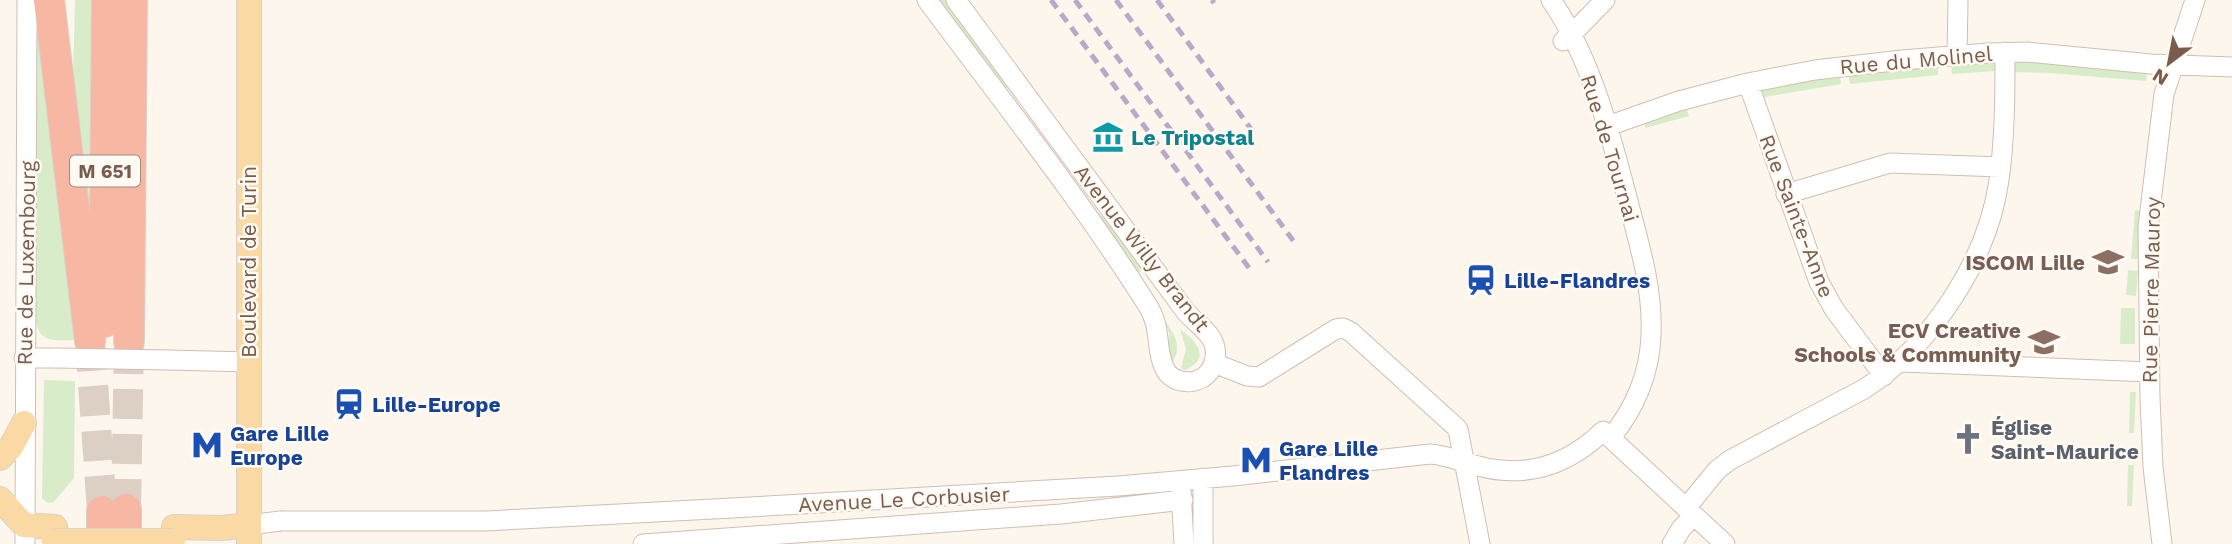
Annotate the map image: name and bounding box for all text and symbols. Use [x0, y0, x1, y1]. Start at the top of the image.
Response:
north arrow [2134, 28, 2204, 98]
street label: Rue du Molinel [1839, 41, 1994, 79]
text: N [2148, 64, 2172, 90]
street label: Rue de Tournai [1576, 71, 1644, 225]
museum icon: Le Tripostal [1091, 120, 1125, 154]
place label: Le Tripostal [1131, 125, 1254, 150]
street label: Rue Sainte-Anne [1754, 131, 1840, 301]
road number: M 651 [70, 155, 140, 186]
street label: Avenue Willy Brandt [1069, 159, 1215, 337]
street label: Rue de Luxembourg [12, 160, 40, 365]
street label: Boulevard de Turin [236, 166, 261, 358]
street label: Rue Pierre Mauroy [2137, 196, 2165, 383]
school or university icon: ISCOM Lille [2091, 245, 2125, 279]
place label: ISCOM Lille [1965, 250, 2085, 275]
station icon: Lille-Flandres [1464, 263, 1498, 297]
place label: Lille-Flandres [1504, 268, 1650, 293]
place label: ECV Creative Schools & Community [1794, 318, 2021, 367]
school or university icon: ECV Creative Schools & Community [2027, 325, 2061, 359]
station icon: Lille-Europe [332, 387, 366, 421]
place label: Lille-Europe [372, 392, 501, 417]
place label: Église Saint-Maurice [1991, 415, 2139, 464]
place label: Gare Lille Europe [230, 421, 329, 470]
church icon: Église Saint-Maurice [1951, 422, 1985, 456]
metro station icon: Gare Lille Europe [190, 428, 224, 462]
place label: Gare Lille Flandres [1279, 436, 1378, 485]
metro station icon: Gare Lille Flandres [1239, 443, 1273, 477]
street label: Avenue Le Corbusier [797, 481, 1011, 517]

